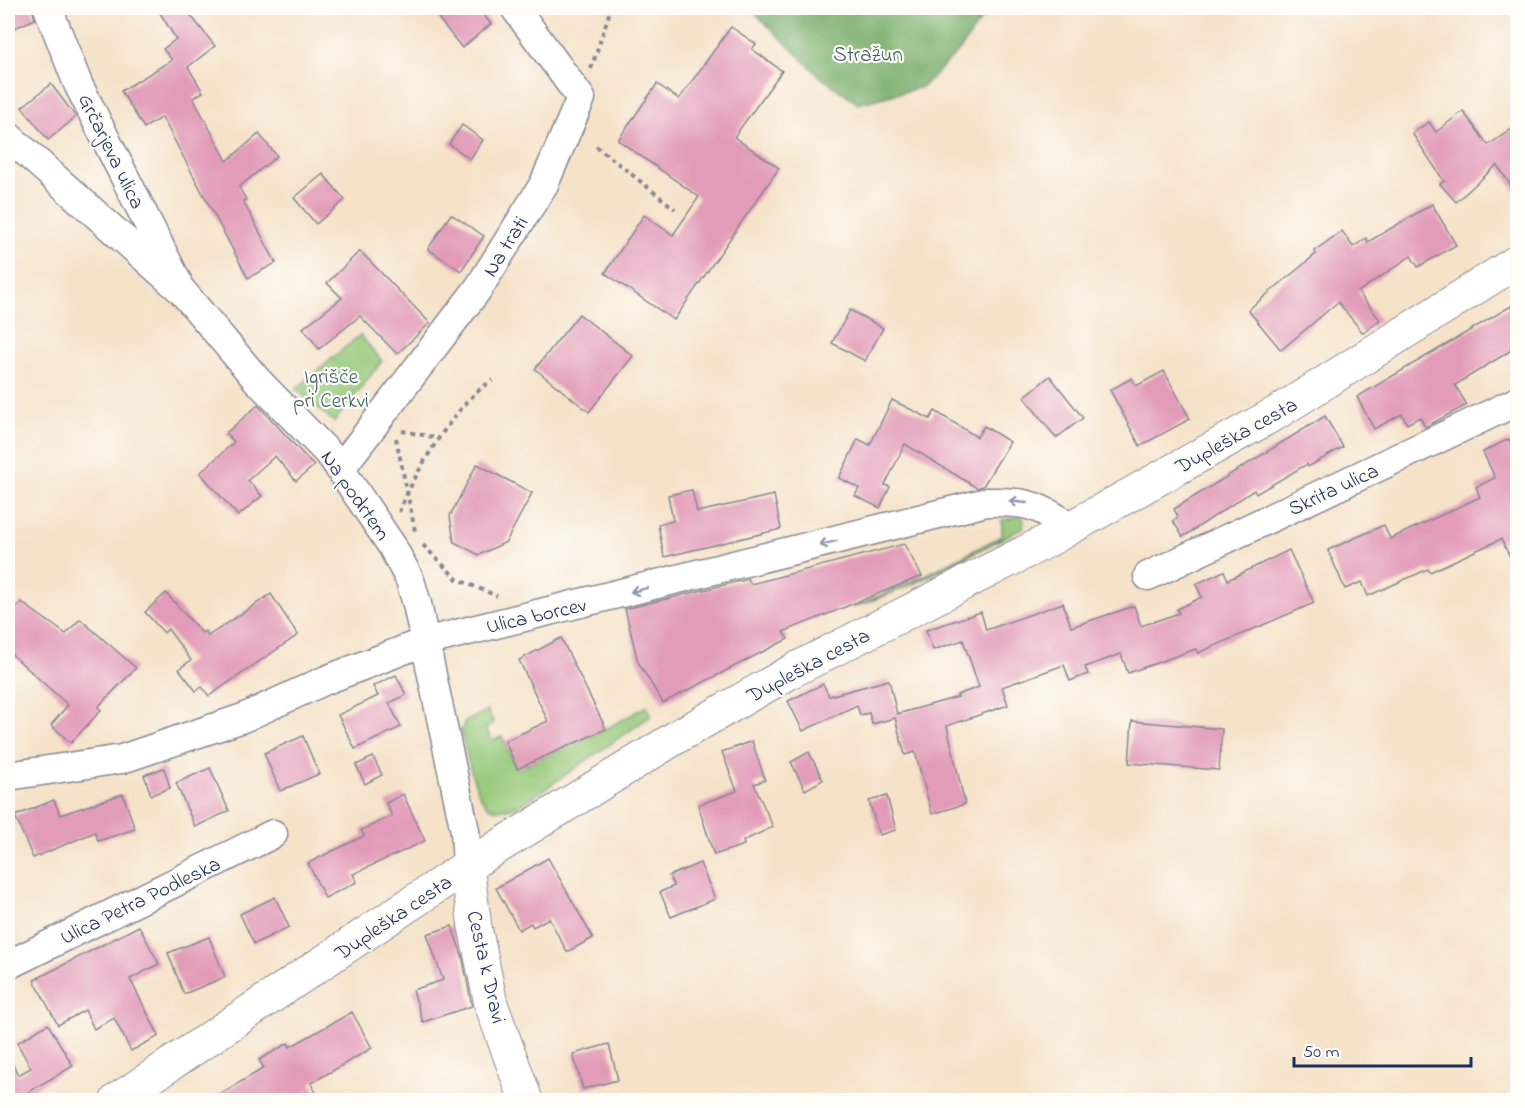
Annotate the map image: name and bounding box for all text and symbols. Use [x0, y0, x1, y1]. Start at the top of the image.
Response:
park label: Stražun [833, 41, 903, 71]
street label: Grčarjeva ulica [69, 89, 151, 215]
street label: Na trati [476, 211, 537, 283]
park label: Igrišče pri Cerkvi [293, 363, 369, 417]
street label: Dupleška cesta [1170, 391, 1303, 483]
street label: Na podrtem [312, 445, 397, 547]
street label: Skrita ulica [1284, 457, 1384, 525]
one-way arrow [1009, 496, 1028, 507]
one-way arrow [819, 537, 838, 549]
one-way arrow [630, 584, 649, 596]
street label: Ulica borcev [483, 591, 590, 643]
street label: Dupleška cesta [741, 622, 876, 712]
street label: Ulica Petra Podleska [56, 850, 226, 954]
street label: Dupleška cesta [329, 868, 459, 970]
street label: Cesta k Dravi [458, 908, 513, 1027]
scale bar [1294, 1030, 1471, 1068]
text: 50 m [1303, 1040, 1340, 1066]

